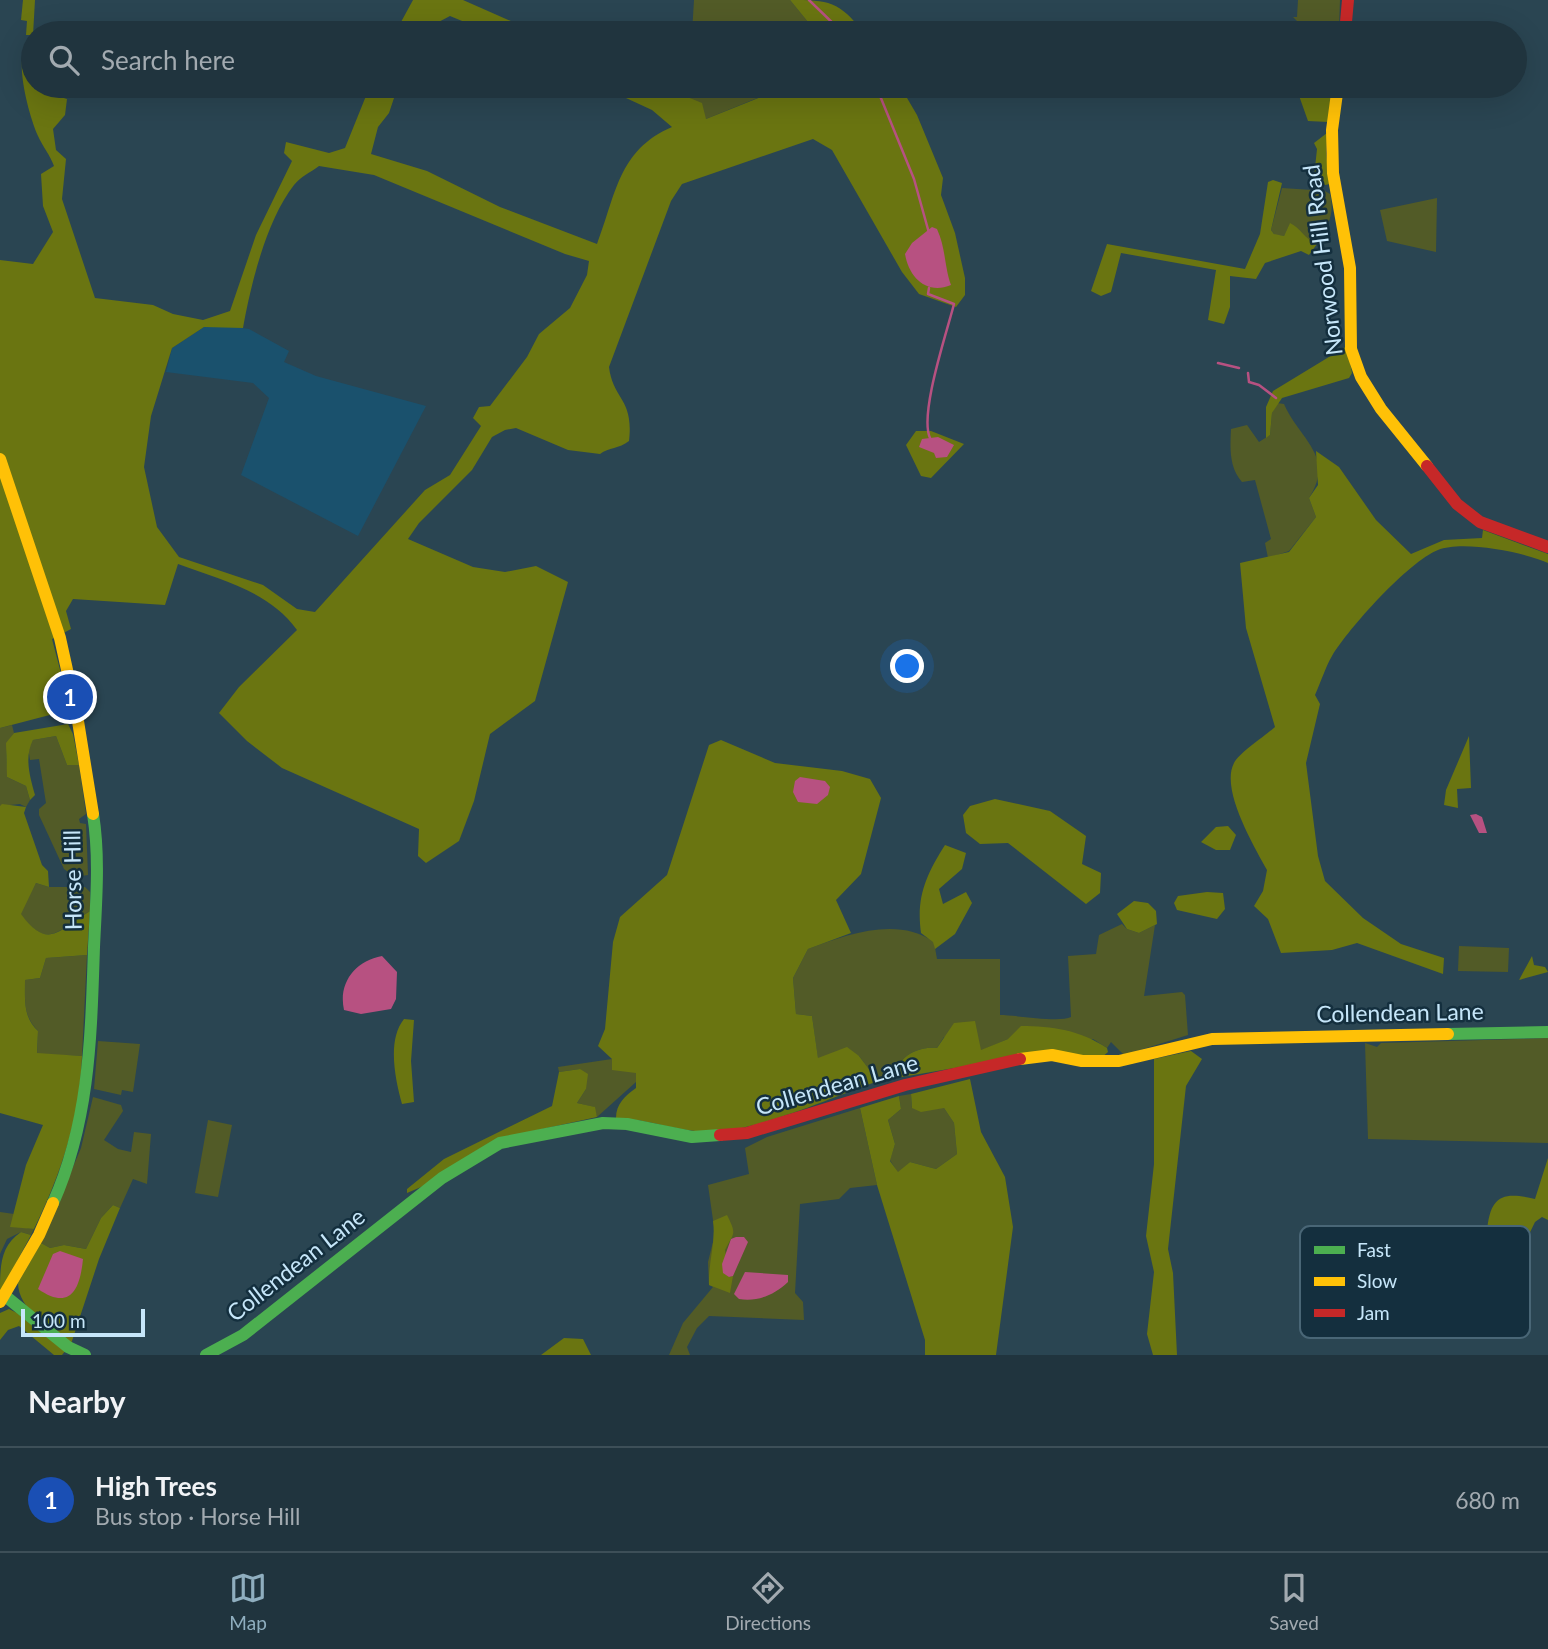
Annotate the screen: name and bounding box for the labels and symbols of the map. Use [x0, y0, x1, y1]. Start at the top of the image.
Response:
street label: Norwood Hill Road [1296, 163, 1348, 357]
your location [890, 649, 924, 683]
pin: 1 [47, 671, 93, 723]
street label: Horse Hill [57, 830, 87, 930]
street label: Collendean Lane [1316, 997, 1484, 1027]
street label: Collendean Lane [752, 1048, 921, 1121]
street label: Collendean Lane [221, 1202, 370, 1327]
legend [1300, 1226, 1530, 1338]
text: Fast [1357, 1238, 1391, 1261]
text: Slow [1357, 1269, 1397, 1292]
text: Jam [1357, 1301, 1390, 1324]
scale bar [21, 1306, 145, 1338]

